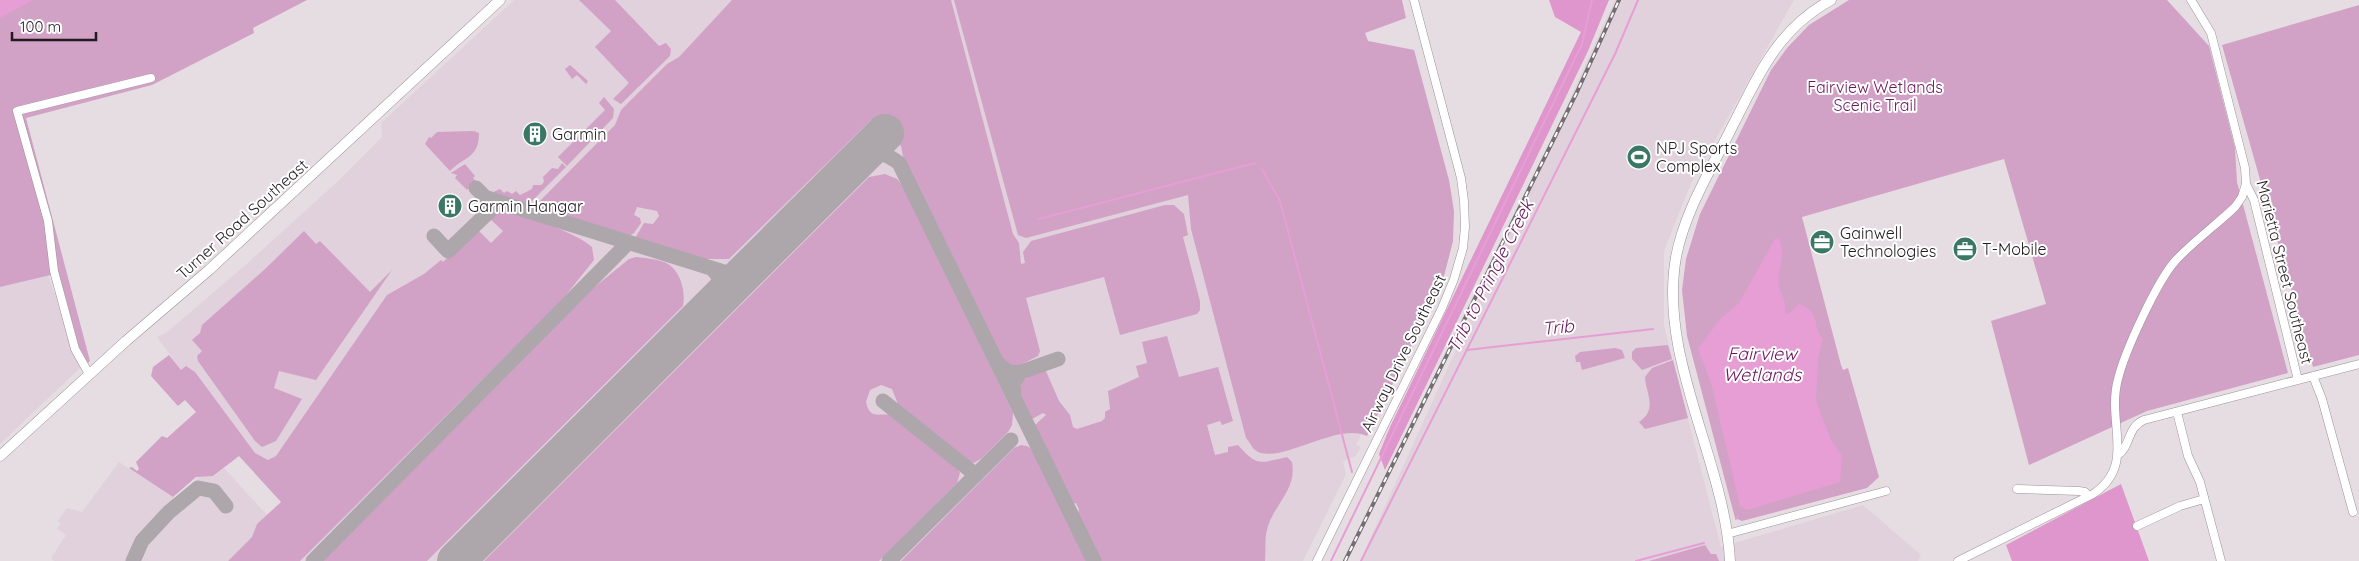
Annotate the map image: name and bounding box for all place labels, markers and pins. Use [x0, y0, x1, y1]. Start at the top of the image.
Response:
building icon: Garmin [522, 121, 548, 147]
place label: Garmin [552, 124, 606, 144]
place label: NPJ Sports Complex [1656, 138, 1737, 176]
sports icon: NPJ Sports Complex [1626, 144, 1652, 170]
building icon: Garmin Hangar [437, 193, 463, 219]
place label: Garmin Hangar [468, 196, 583, 216]
place label: Gainwell Technologies [1840, 223, 1936, 261]
office icon: Gainwell Technologies [1809, 229, 1835, 255]
office icon: T-Mobile [1952, 236, 1978, 262]
place label: T-Mobile [1982, 239, 2046, 259]

